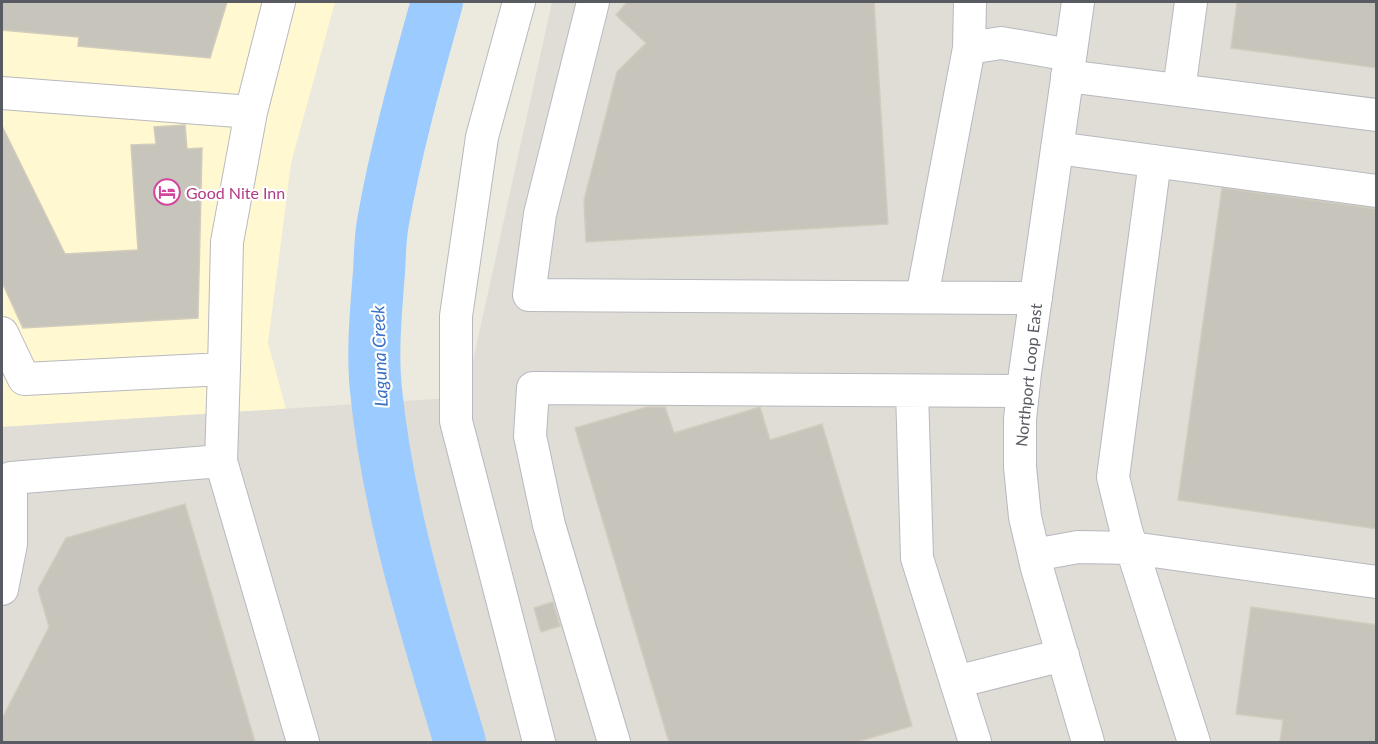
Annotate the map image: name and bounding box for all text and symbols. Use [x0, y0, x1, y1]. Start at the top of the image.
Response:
hotel icon: Good Nite Inn [152, 177, 182, 207]
place label: Good Nite Inn [186, 183, 285, 202]
street label: Northport Loop East [1011, 302, 1045, 448]
water label: Laguna Creek [366, 305, 392, 407]

